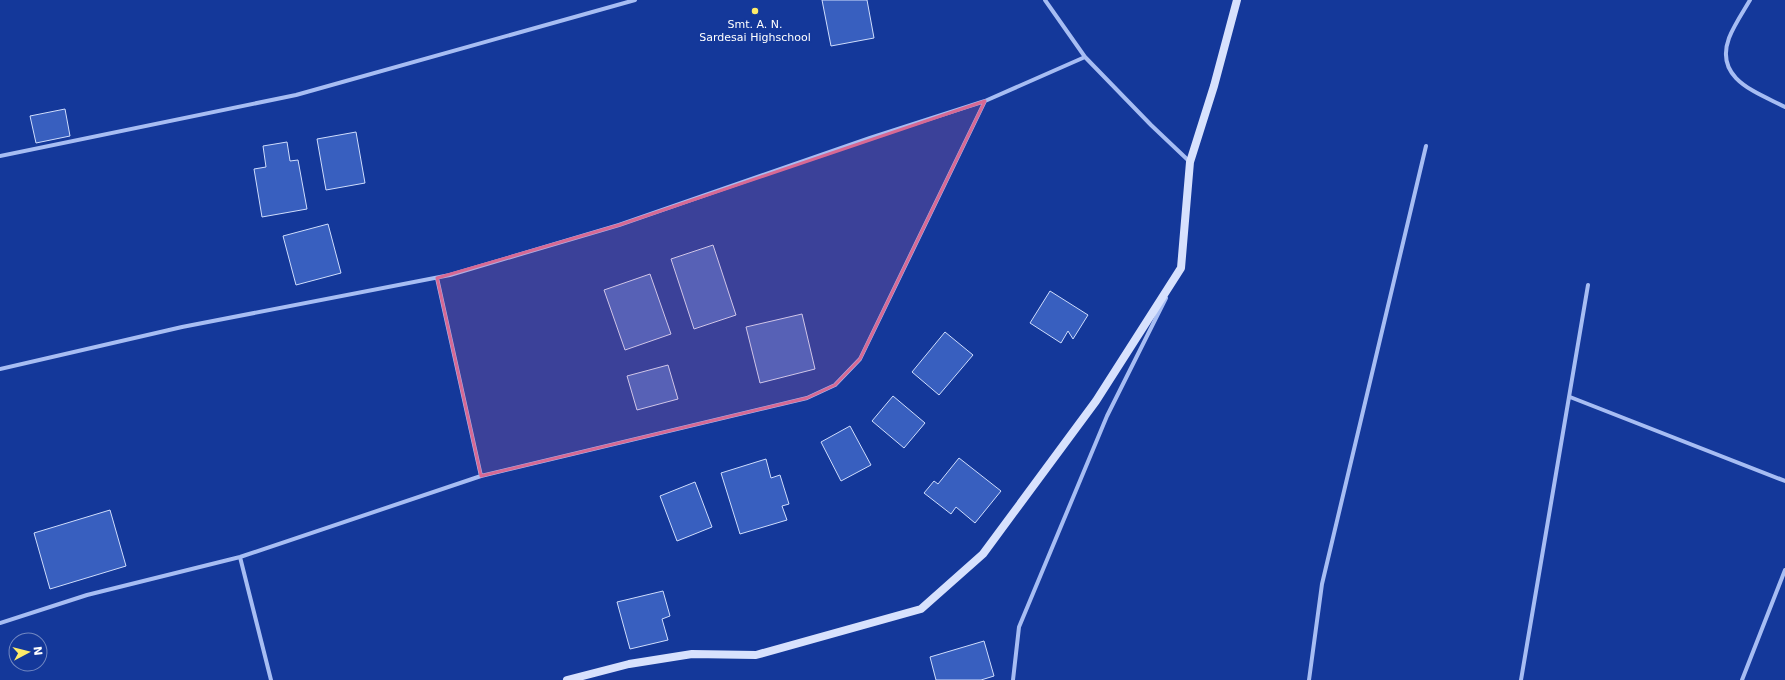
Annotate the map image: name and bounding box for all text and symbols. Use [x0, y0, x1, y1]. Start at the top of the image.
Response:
marker: Smt. A. N. Sardesai Highschool [750, 6, 760, 16]
place label: Smt. A. N. Sardesai Highschool [699, 18, 811, 44]
north arrow [8, 632, 48, 672]
text: N [30, 645, 44, 656]

